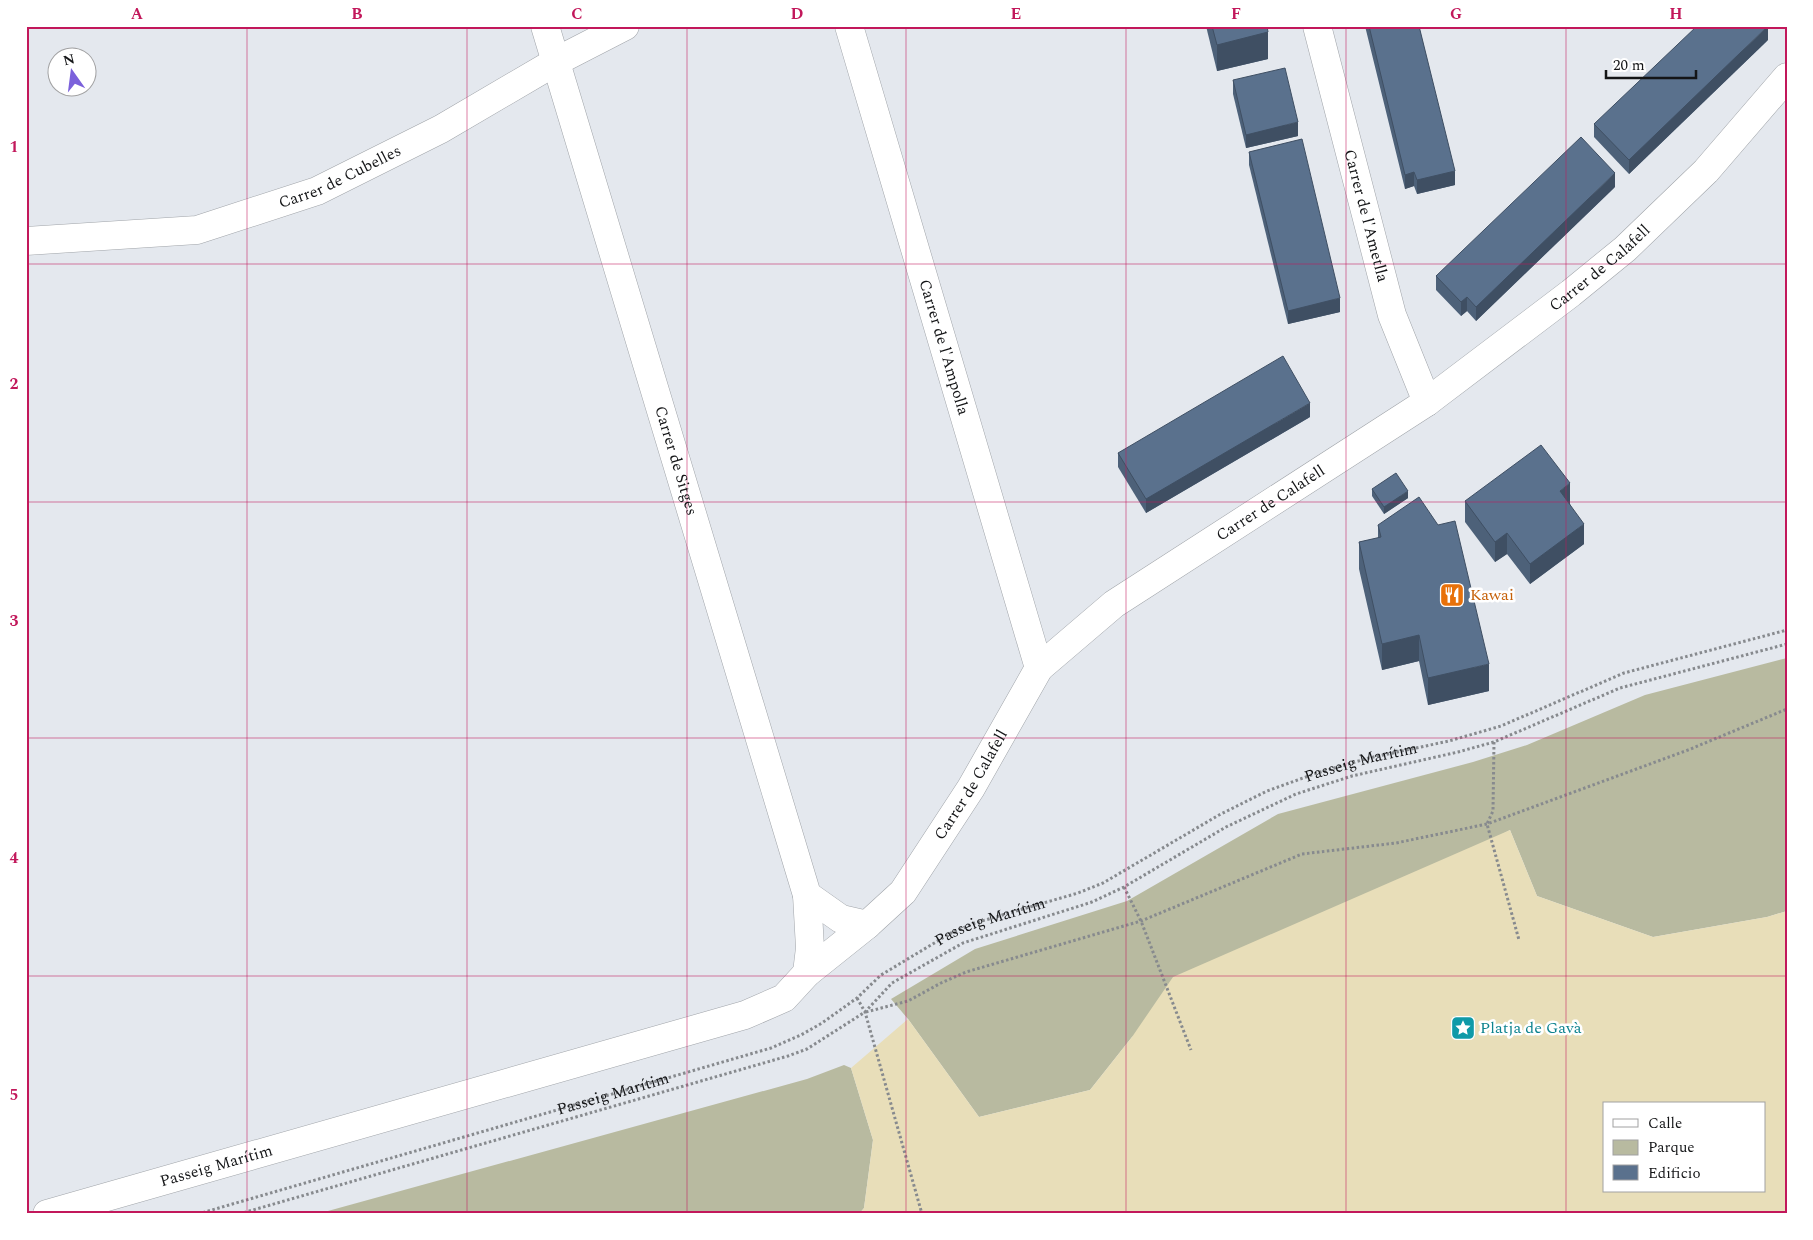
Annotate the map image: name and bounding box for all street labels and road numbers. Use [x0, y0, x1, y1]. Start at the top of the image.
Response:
street label: Carrer de Cubelles [275, 139, 405, 215]
street label: Carrer de l'Ametlla [1338, 147, 1395, 285]
street label: Carrer de Calafell [1544, 219, 1656, 317]
street label: Carrer de l'Ampolla [913, 276, 976, 418]
street label: Carrer de Sitges [648, 403, 704, 518]
street label: Carrer de Calafell [1211, 459, 1330, 547]
street label: Carrer de Calafell [928, 725, 1014, 845]
street label: Passeig Marítim [1301, 736, 1420, 789]
street label: Passeig Marítim [930, 891, 1048, 952]
street label: Passeig Marítim [554, 1066, 672, 1121]
street label: Passeig Marítim [157, 1138, 276, 1193]

